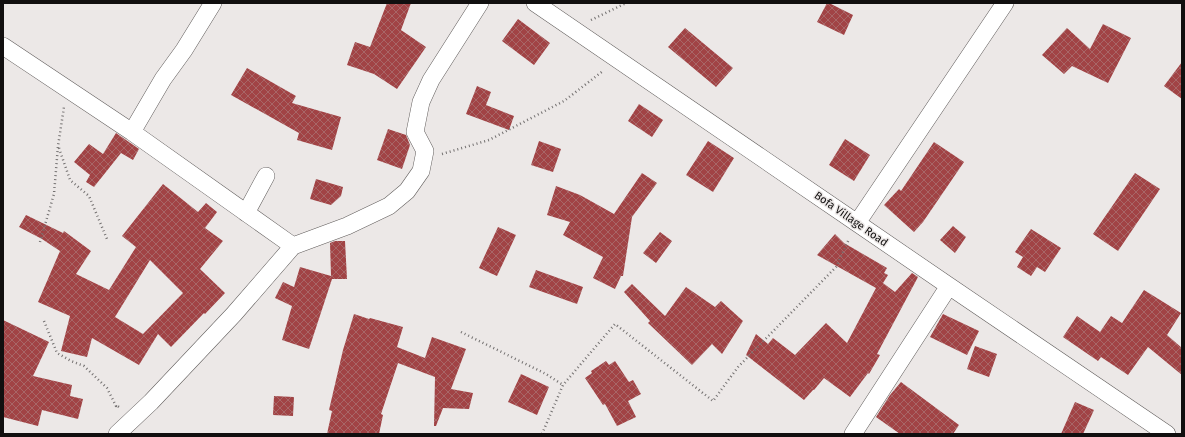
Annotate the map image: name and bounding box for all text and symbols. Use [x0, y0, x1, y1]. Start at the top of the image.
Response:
street label: Bofa Village Road [812, 189, 890, 249]

